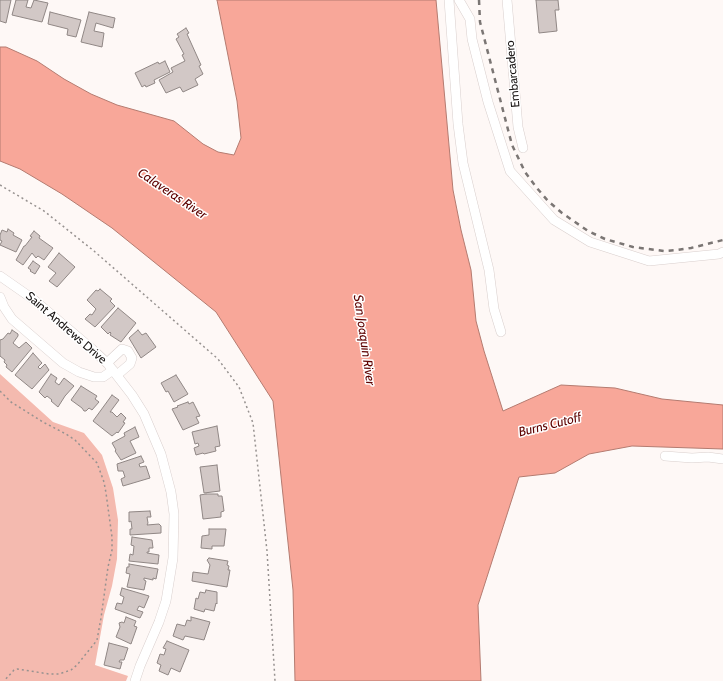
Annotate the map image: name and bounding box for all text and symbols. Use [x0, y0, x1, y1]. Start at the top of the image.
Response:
street label: Embarcadero [503, 40, 523, 108]
water label: Calaveras River [134, 165, 210, 223]
street label: Saint Andrews Drive [23, 289, 109, 367]
water label: San Joaquin River [350, 294, 378, 386]
water label: Burns Cutoff [517, 410, 583, 440]

